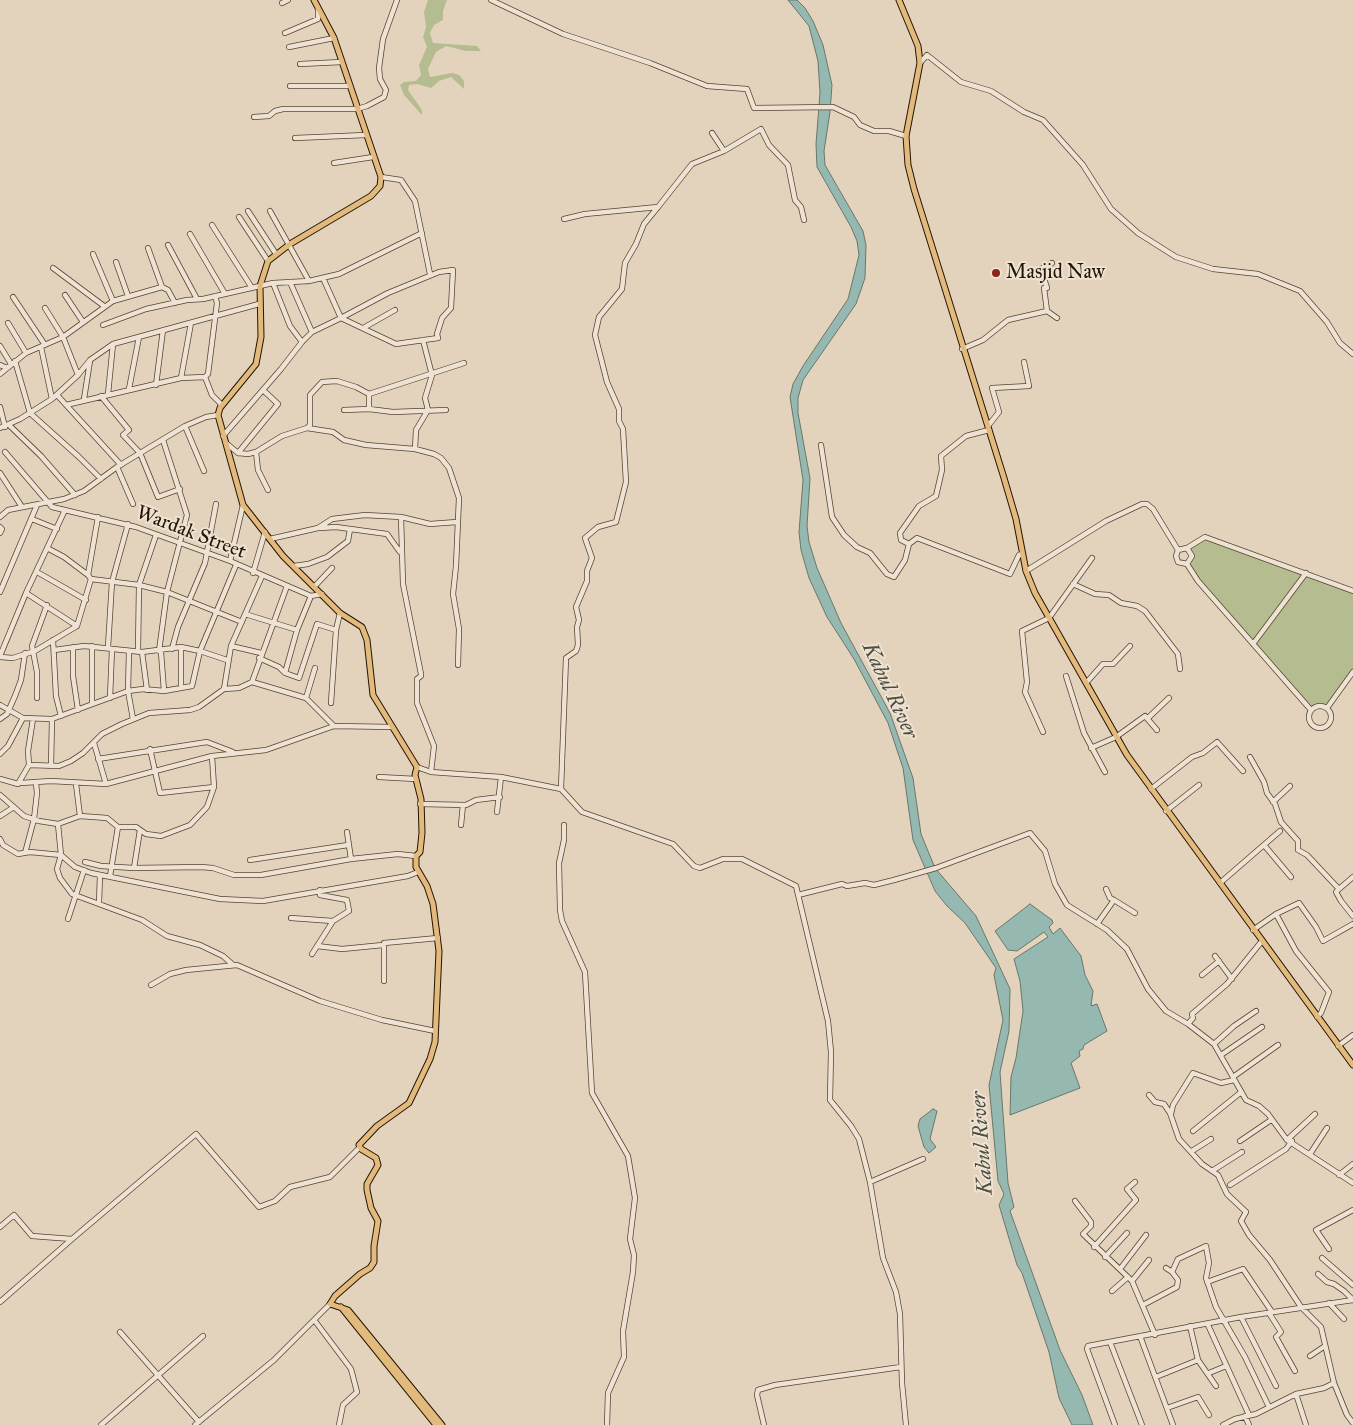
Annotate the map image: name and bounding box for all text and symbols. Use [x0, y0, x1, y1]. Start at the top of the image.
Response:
place label: Masjid Naw [1006, 261, 1105, 285]
marker: Masjid Naw [990, 267, 1002, 279]
street label: Wardak Street [133, 501, 249, 565]
water label: Kabul River [856, 639, 922, 743]
water label: Kabul River [967, 1090, 999, 1196]

